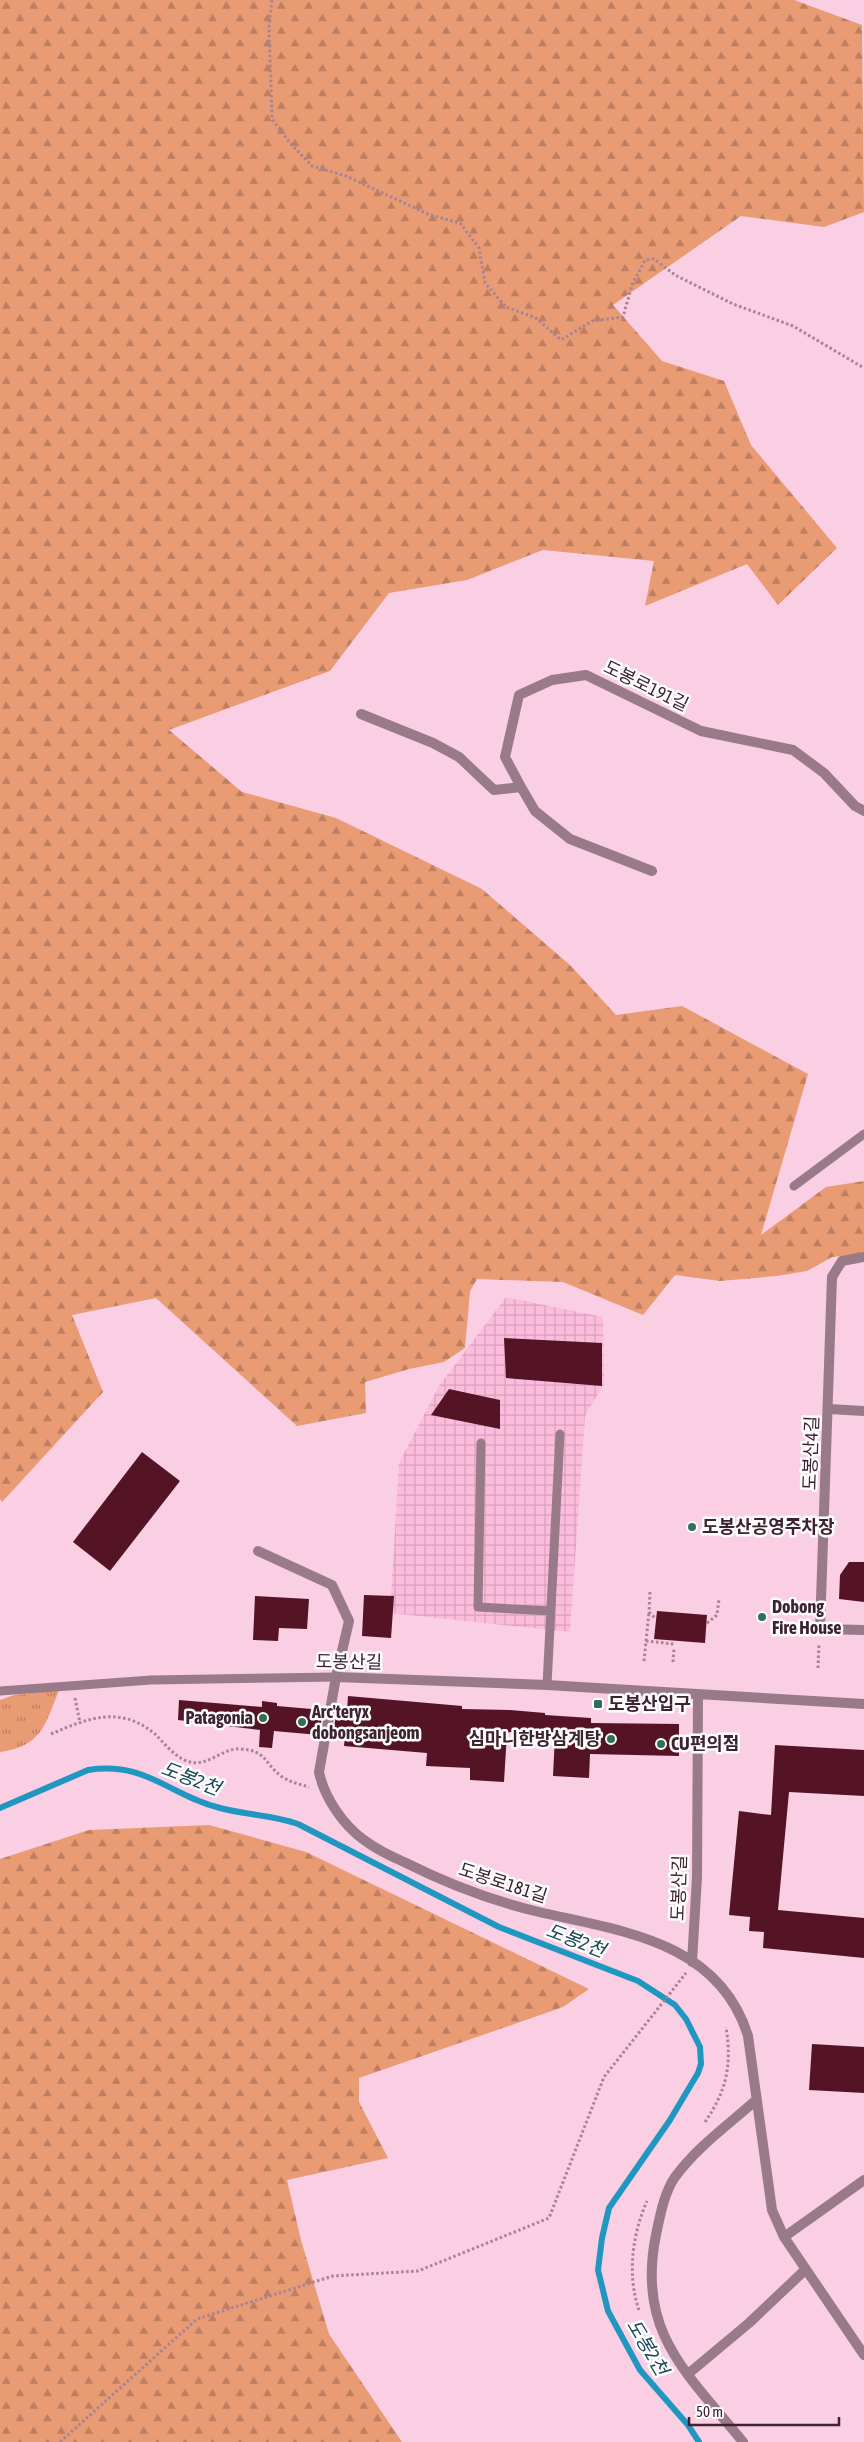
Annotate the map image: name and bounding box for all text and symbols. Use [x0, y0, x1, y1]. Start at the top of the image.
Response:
street label: 도봉로191길 [600, 656, 692, 715]
street label: 도봉산4길 [799, 1415, 822, 1491]
place label: 도봉산공영주차장 [702, 1516, 835, 1537]
marker: 도봉산공영주차장 [686, 1521, 698, 1533]
place label: Dobong Fire House [772, 1596, 841, 1638]
marker: Dobong Fire House [756, 1611, 768, 1623]
street label: 도봉산길 [316, 1650, 382, 1673]
place label: 도봉산입구 [608, 1693, 691, 1714]
marker: 도봉산입구 [592, 1698, 604, 1710]
place label: Arc'teryx dobongsanjeom [311, 1701, 420, 1743]
place label: Patagonia [186, 1707, 253, 1728]
marker: Patagonia [257, 1712, 269, 1724]
marker: Arc'teryx dobongsanjeom [296, 1716, 308, 1728]
place label: 심마니한방삼계탕 [469, 1728, 601, 1749]
marker: 심마니한방삼계탕 [605, 1733, 617, 1745]
place label: CU편의점 [671, 1733, 739, 1754]
marker: CU편의점 [655, 1738, 667, 1750]
water label: 도봉2천 [158, 1757, 225, 1800]
street label: 도봉산길 [667, 1855, 690, 1921]
street label: 도봉로181길 [456, 1858, 550, 1907]
water label: 도봉2천 [543, 1919, 610, 1962]
water label: 도봉2천 [623, 2315, 674, 2380]
scale bar [689, 2394, 839, 2426]
text: 50 m [696, 2403, 723, 2420]

